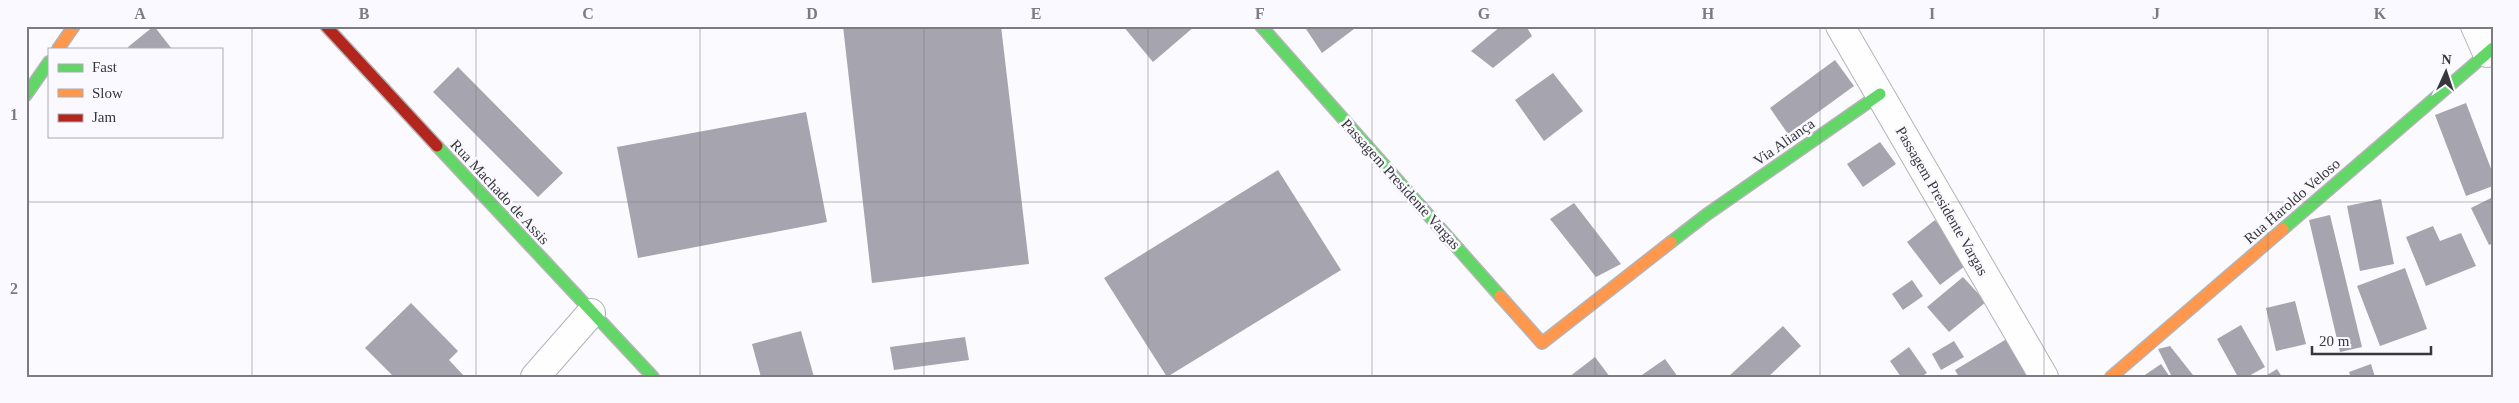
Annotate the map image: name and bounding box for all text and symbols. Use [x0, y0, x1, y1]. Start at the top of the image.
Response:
text: A [134, 5, 146, 22]
text: B [359, 5, 370, 22]
text: C [582, 5, 594, 22]
text: D [806, 5, 818, 22]
text: E [1031, 5, 1041, 22]
text: F [1255, 5, 1265, 22]
text: G [1478, 5, 1491, 22]
text: H [1702, 5, 1715, 22]
text: I [1929, 5, 1935, 22]
text: J [2152, 5, 2160, 22]
text: K [2374, 5, 2387, 22]
legend [48, 48, 222, 138]
north arrow [2422, 48, 2472, 98]
text: N [2441, 52, 2452, 67]
text: Fast [92, 59, 118, 75]
text: Slow [92, 85, 123, 101]
text: 1 [10, 106, 18, 123]
text: Jam [92, 109, 116, 125]
street label: Via Aliança [1751, 115, 1818, 169]
street label: Passagem Presidente Vargas [1338, 116, 1464, 252]
street label: Passagem Presidente Vargas [1893, 124, 1991, 278]
street label: Rua Machado de Assis [447, 136, 553, 248]
street label: Rua Haroldo Veloso [2241, 155, 2343, 247]
text: 2 [10, 280, 18, 297]
scale bar [2312, 323, 2430, 355]
text: 20 m [2319, 333, 2350, 349]

